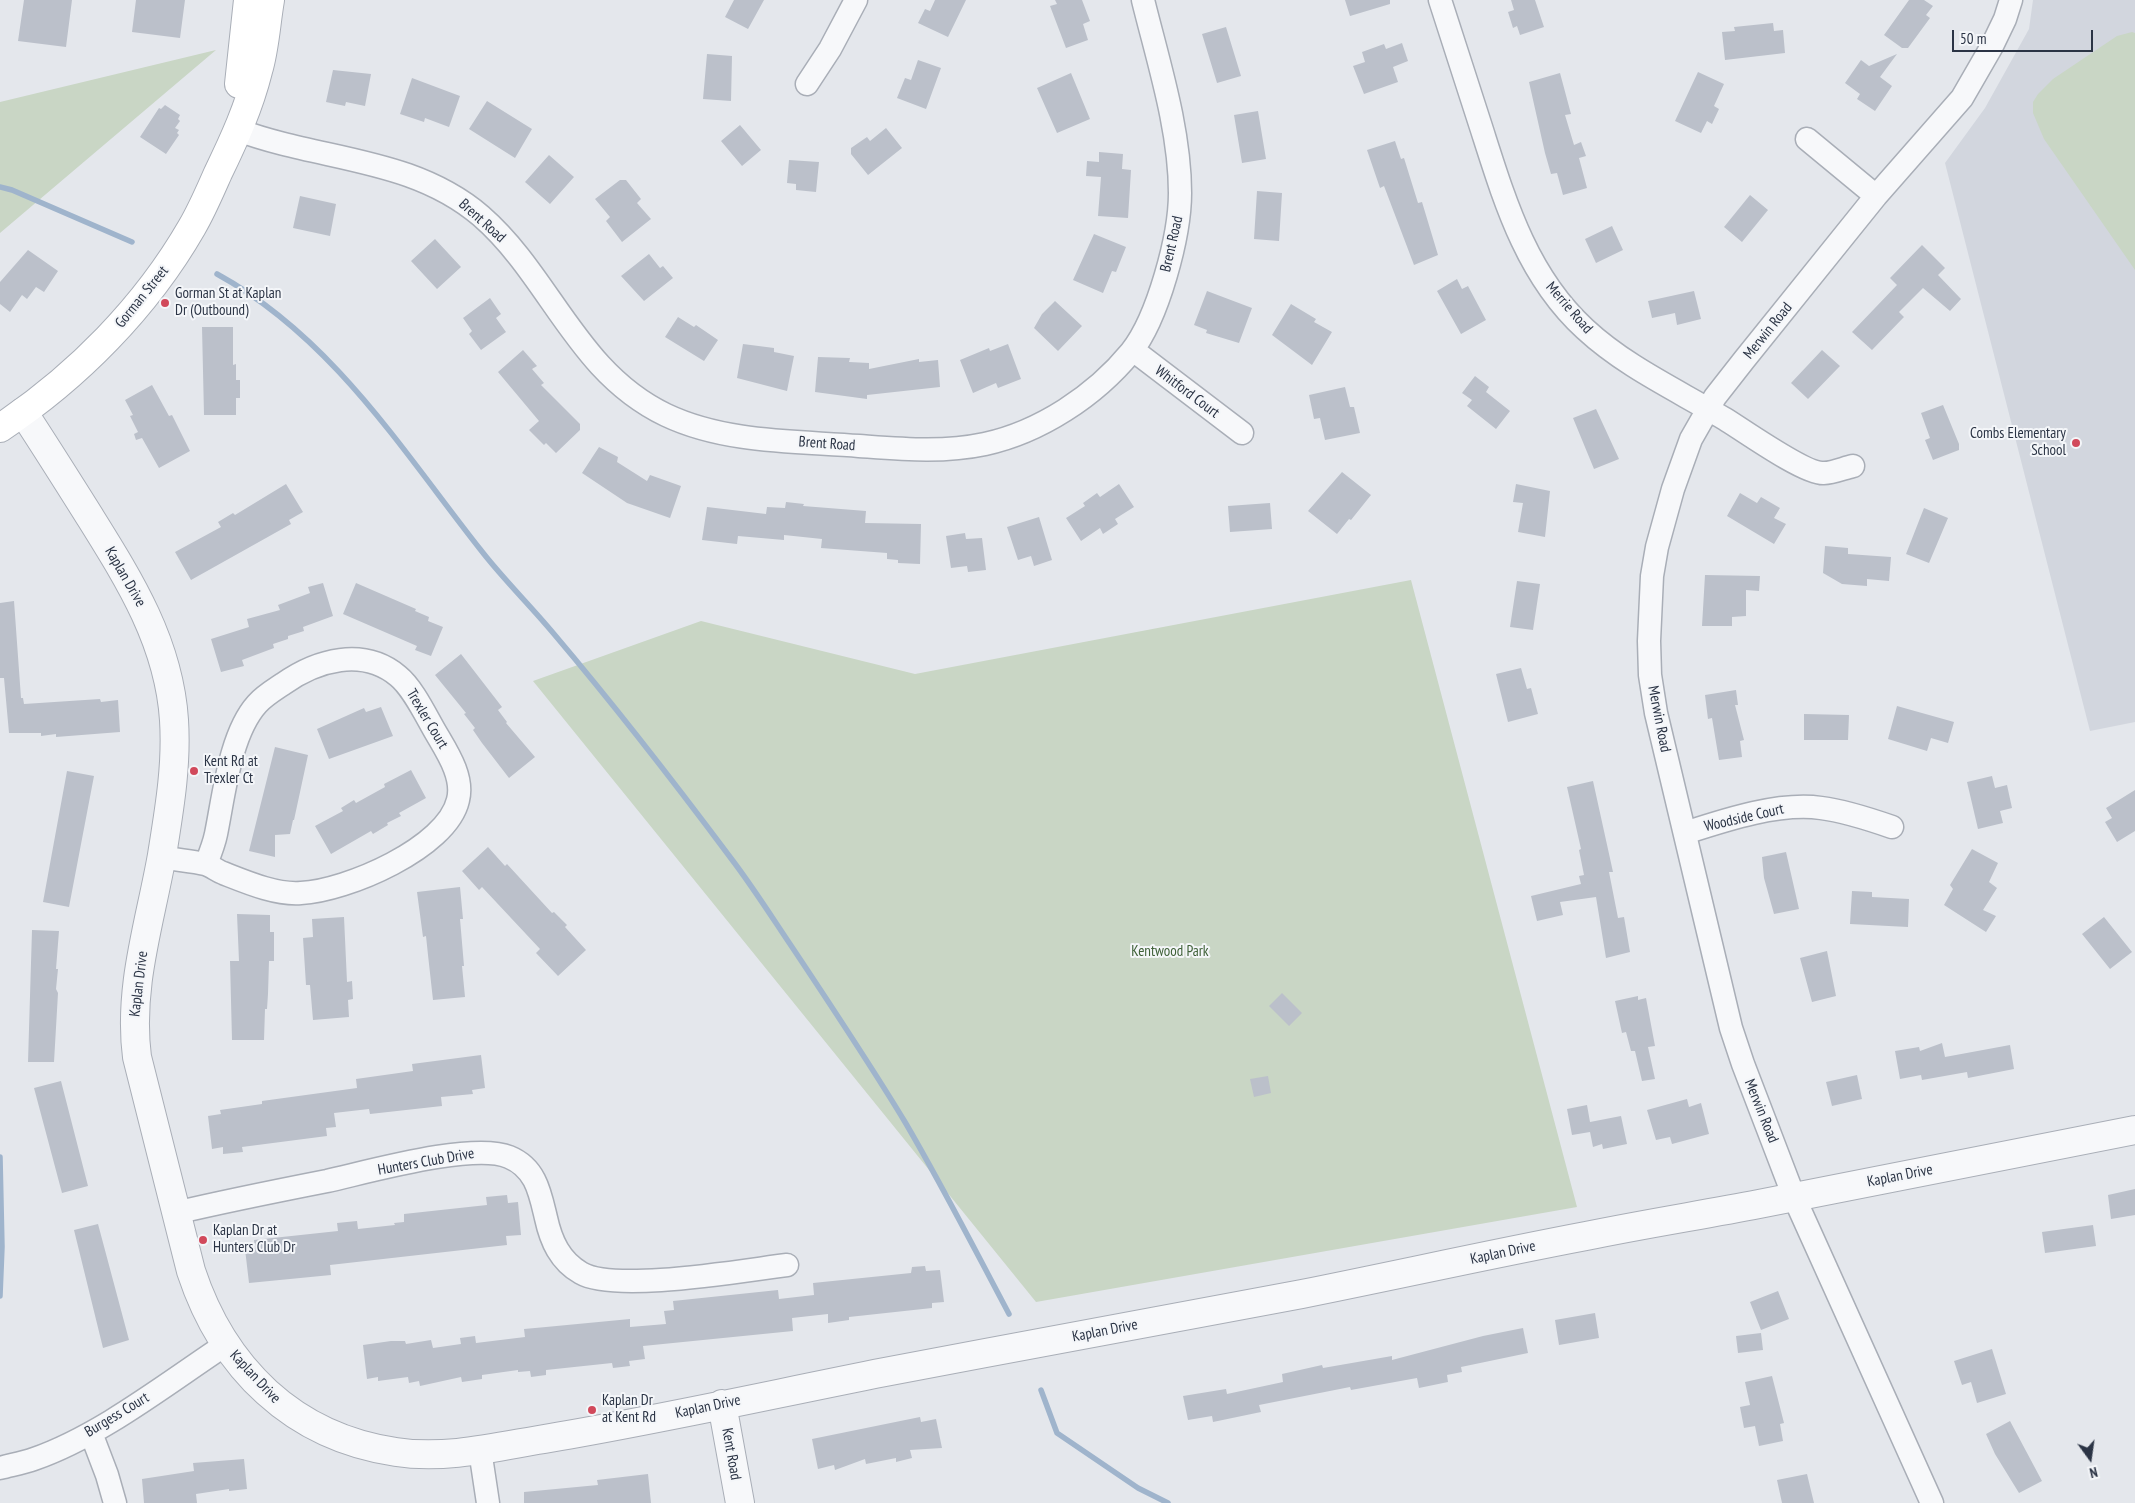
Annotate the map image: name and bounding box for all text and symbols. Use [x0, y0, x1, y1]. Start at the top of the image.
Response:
scale bar [1955, 20, 2096, 52]
text: 50 m [1960, 29, 1986, 48]
street label: Brent Road [455, 195, 509, 247]
street label: Brent Road [1157, 214, 1187, 274]
street label: Gorman Street [112, 262, 172, 332]
street label: Merrie Road [1542, 279, 1596, 337]
place label: Gorman St at Kaplan Dr (Outbound) [175, 285, 281, 320]
marker: Gorman St at Kaplan Dr (Outbound) [159, 297, 171, 309]
street label: Merwin Road [1740, 299, 1796, 363]
street label: Whitford Court [1151, 362, 1223, 422]
place label: Combs Elementary School [1970, 425, 2066, 460]
street label: Brent Road [798, 433, 856, 455]
marker: Combs Elementary School [2070, 437, 2082, 449]
street label: Kaplan Drive [101, 544, 149, 610]
street label: Merwin Road [1644, 684, 1674, 754]
street label: Trexler Court [402, 686, 452, 752]
place label: Kent Rd at Trexler Ct [204, 753, 258, 788]
marker: Kent Rd at Trexler Ct [188, 765, 200, 777]
street label: Woodside Court [1702, 800, 1786, 836]
park label: Kentwood Park [1131, 943, 1209, 961]
street label: Kaplan Drive [126, 950, 152, 1018]
street label: Merwin Road [1740, 1076, 1782, 1146]
street label: Hunters Club Drive [376, 1145, 476, 1179]
street label: Kaplan Drive [1866, 1161, 1934, 1191]
place label: Kaplan Dr at Hunters Club Dr [213, 1222, 295, 1257]
marker: Kaplan Dr at Hunters Club Dr [197, 1234, 209, 1246]
street label: Kaplan Drive [1469, 1237, 1537, 1269]
street label: Kaplan Drive [1071, 1316, 1139, 1346]
street label: Kaplan Drive [226, 1347, 284, 1407]
street label: Burgess Court [82, 1389, 152, 1441]
street label: Kaplan Drive [674, 1391, 742, 1423]
place label: Kaplan Dr at Kent Rd [602, 1392, 656, 1427]
marker: Kaplan Dr at Kent Rd [586, 1404, 598, 1416]
street label: Kent Road [718, 1427, 744, 1481]
north arrow [2065, 1433, 2115, 1483]
text: N [2088, 1463, 2099, 1482]

